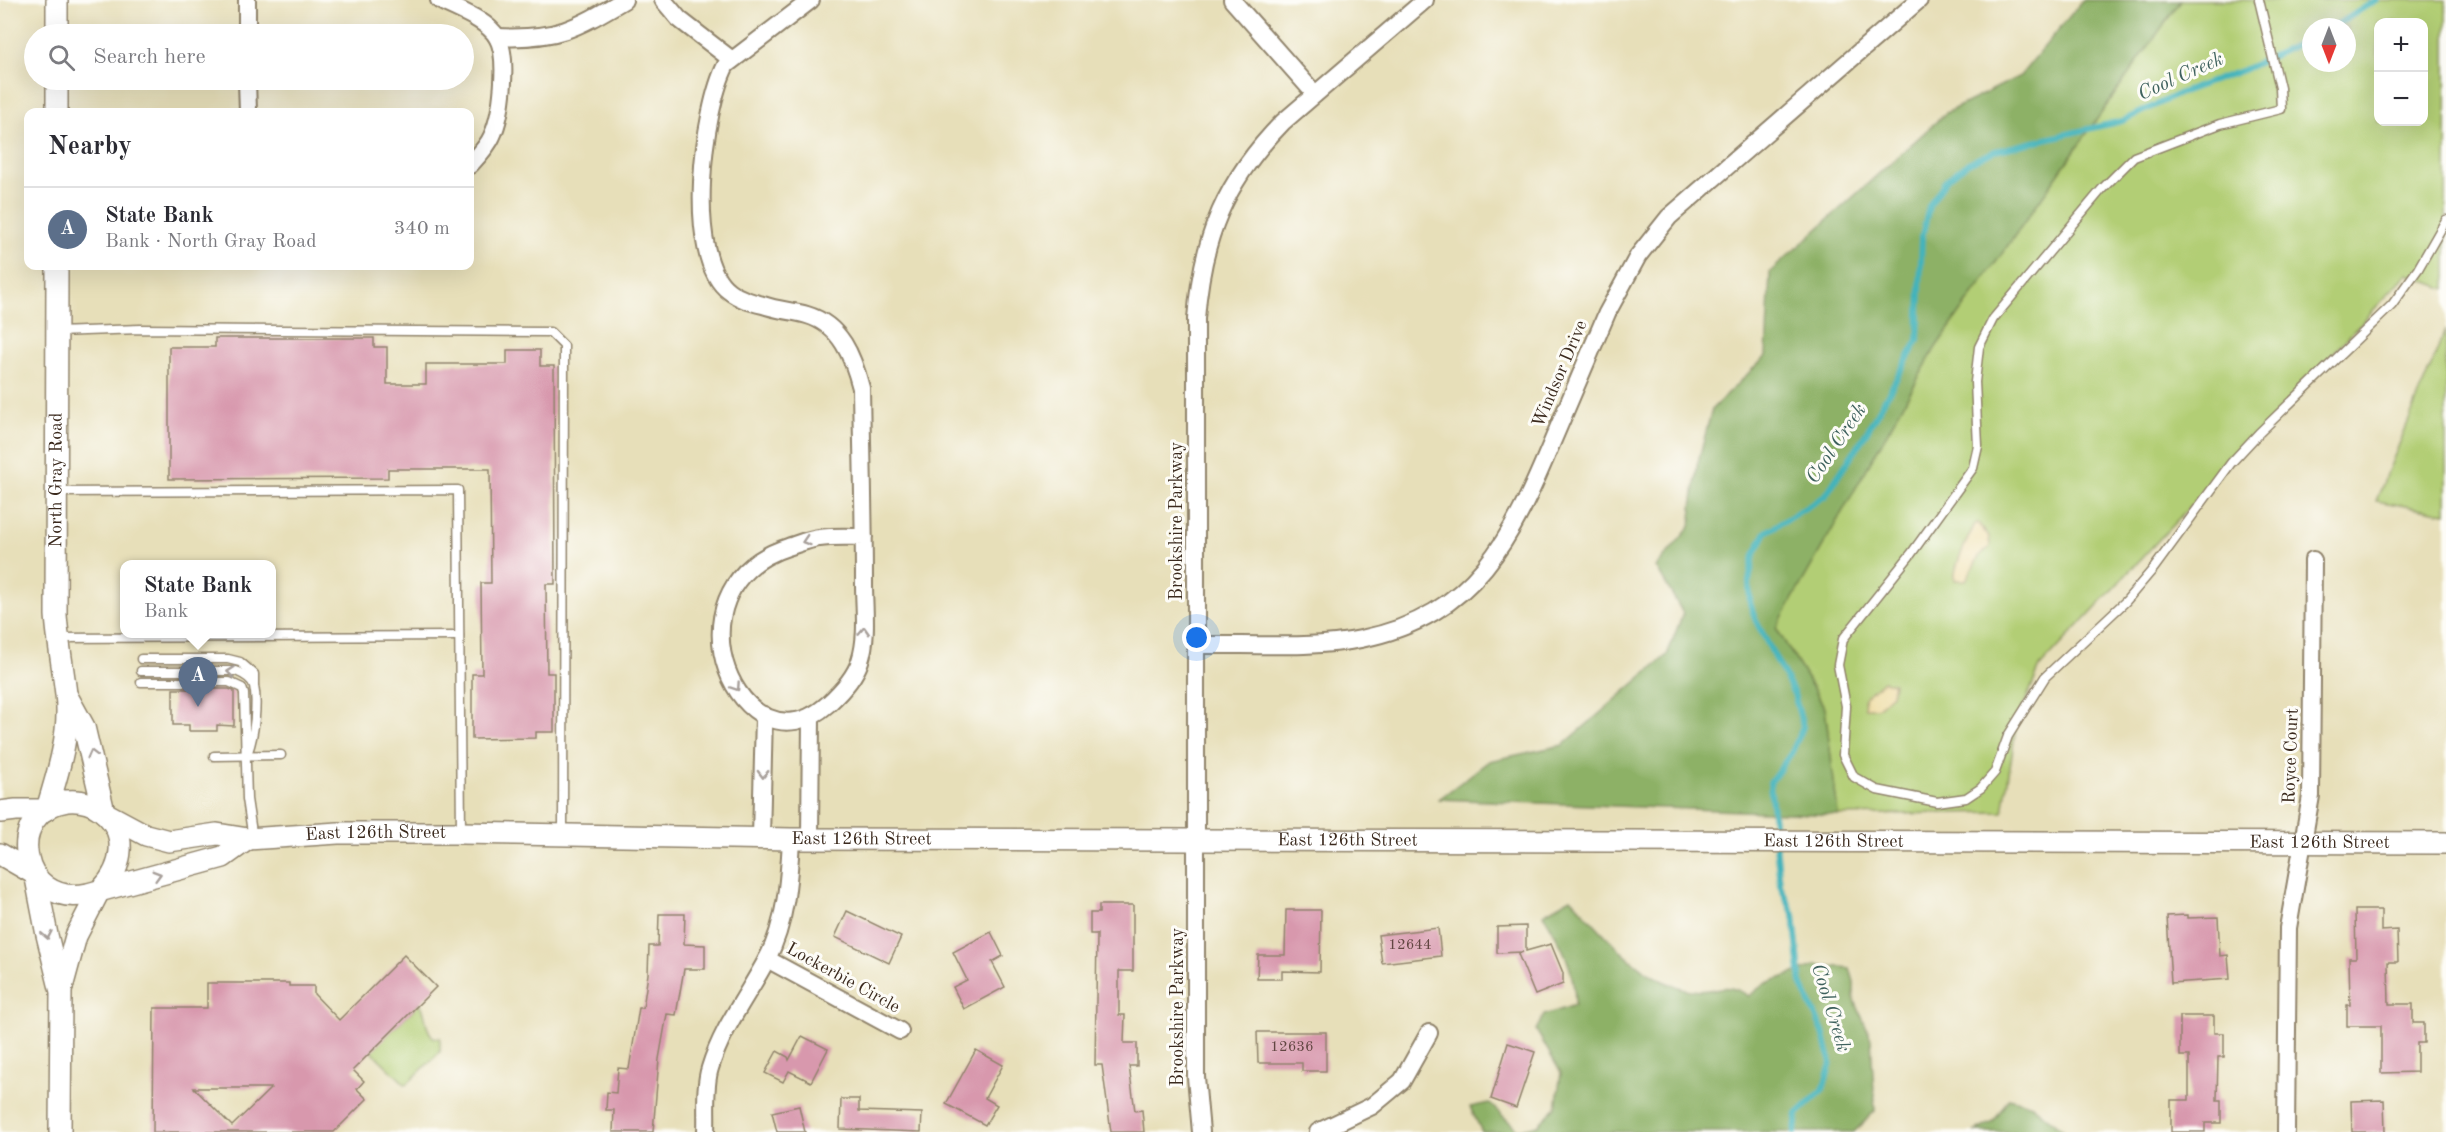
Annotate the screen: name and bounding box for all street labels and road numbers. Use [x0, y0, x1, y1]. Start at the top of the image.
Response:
street label: Windsor Drive [1529, 318, 1591, 430]
street label: North Gray Road [47, 413, 66, 548]
street label: Brookshire Parkway [1168, 441, 1186, 600]
street label: Royce Court [2280, 708, 2302, 804]
street label: East 126th Street [305, 824, 446, 844]
street label: East 126th Street [791, 830, 932, 848]
street label: East 126th Street [1277, 831, 1418, 850]
street label: East 126th Street [1763, 832, 1904, 851]
street label: East 126th Street [2249, 834, 2390, 852]
street label: Brookshire Parkway [1169, 927, 1187, 1086]
street label: Lockerbie Circle [783, 939, 903, 1017]

